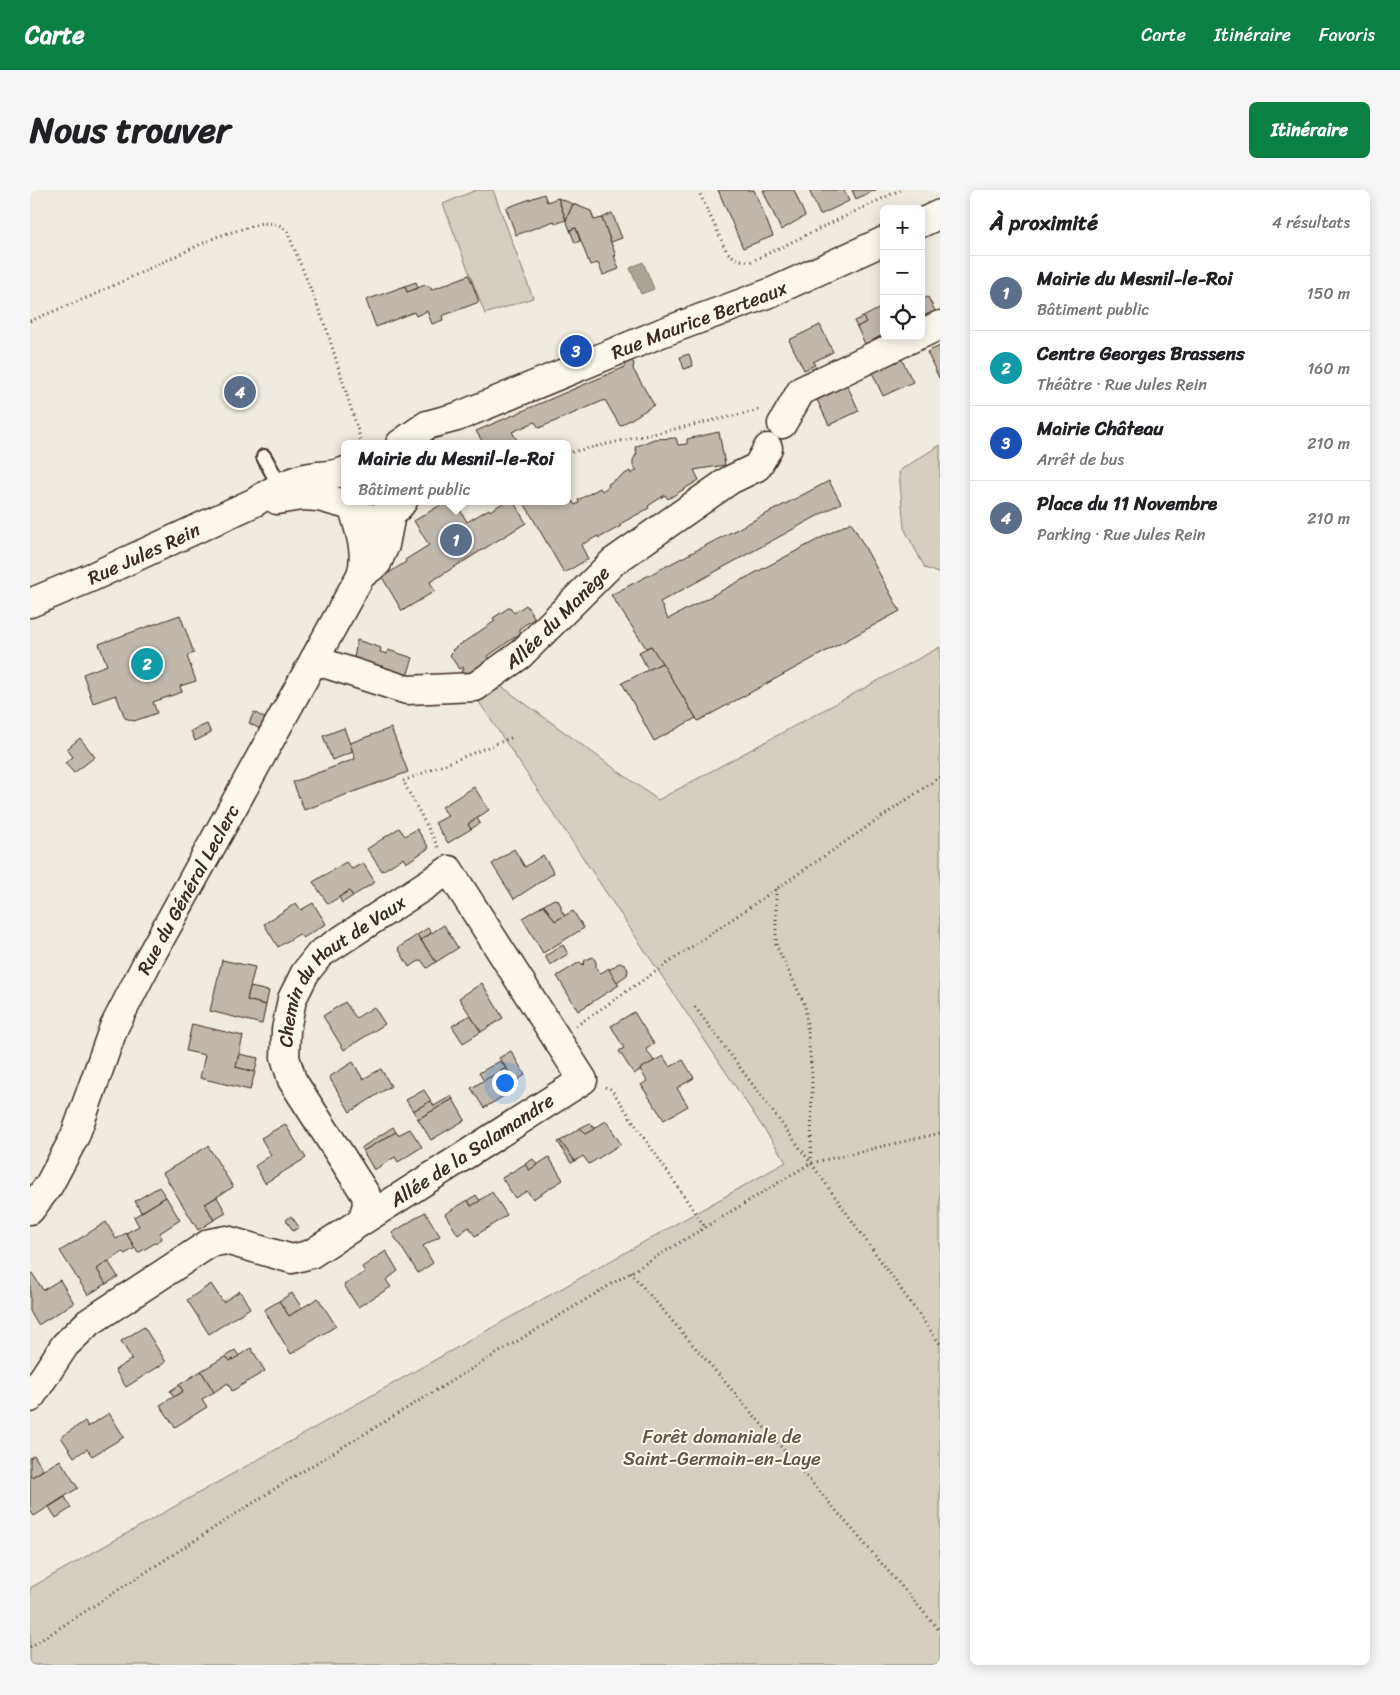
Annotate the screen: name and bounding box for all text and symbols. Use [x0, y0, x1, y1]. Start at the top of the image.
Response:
text: Carte [25, 14, 85, 56]
text: Carte [1141, 19, 1186, 51]
text: Itinéraire [1214, 19, 1291, 51]
text: Favoris [1319, 19, 1375, 51]
text: Nous trouver [30, 99, 230, 161]
button: Itinéraire [1249, 102, 1370, 158]
text: À proximité [990, 204, 1098, 242]
map controls [880, 205, 925, 340]
button: + [880, 205, 925, 250]
text: 4 résultats [1272, 208, 1350, 237]
button: − [880, 250, 925, 295]
text: Mairie du Mesnil-le-Roi [1037, 262, 1233, 295]
street label: Rue Maurice Berteaux [606, 271, 793, 368]
text: 1 [1003, 279, 1009, 308]
text: 150 m [1307, 279, 1350, 308]
button: locate [880, 295, 925, 340]
text: Bâtiment public [1037, 295, 1149, 324]
pin: 3 [560, 332, 592, 370]
text: Centre Georges Brassens [1037, 337, 1245, 370]
text: 2 [1001, 354, 1011, 383]
text: 160 m [1307, 354, 1350, 383]
text: Théâtre · Rue Jules Rein [1037, 370, 1207, 399]
pin: 4 [224, 373, 256, 411]
text: Mairie Château [1037, 412, 1164, 445]
text: 3 [1002, 429, 1010, 458]
text: 210 m [1307, 429, 1350, 458]
popup [341, 440, 571, 505]
text: Mairie du Mesnil-le-Roi [358, 442, 554, 475]
text: Arrêt de bus [1037, 445, 1124, 474]
text: Bâtiment public [358, 475, 471, 504]
text: Place du 11 Novembre [1037, 487, 1217, 520]
text: 4 [1001, 504, 1011, 533]
text: 210 m [1307, 504, 1350, 533]
street label: Rue Jules Rein [82, 513, 206, 594]
text: Parking · Rue Jules Rein [1037, 520, 1206, 549]
pin: 1 [440, 521, 472, 559]
street label: Allée du Manège [497, 557, 618, 678]
pin: 2 [131, 645, 163, 683]
street label: Rue du Général Leclerc [127, 798, 248, 980]
street label: Chemin du Haut de Vaux [269, 886, 413, 1048]
your location [492, 1070, 518, 1096]
street label: Allée de la Salamandre [382, 1084, 561, 1216]
park label: Forêt domaniale de Saint-Germain-en-Laye [623, 1420, 821, 1475]

